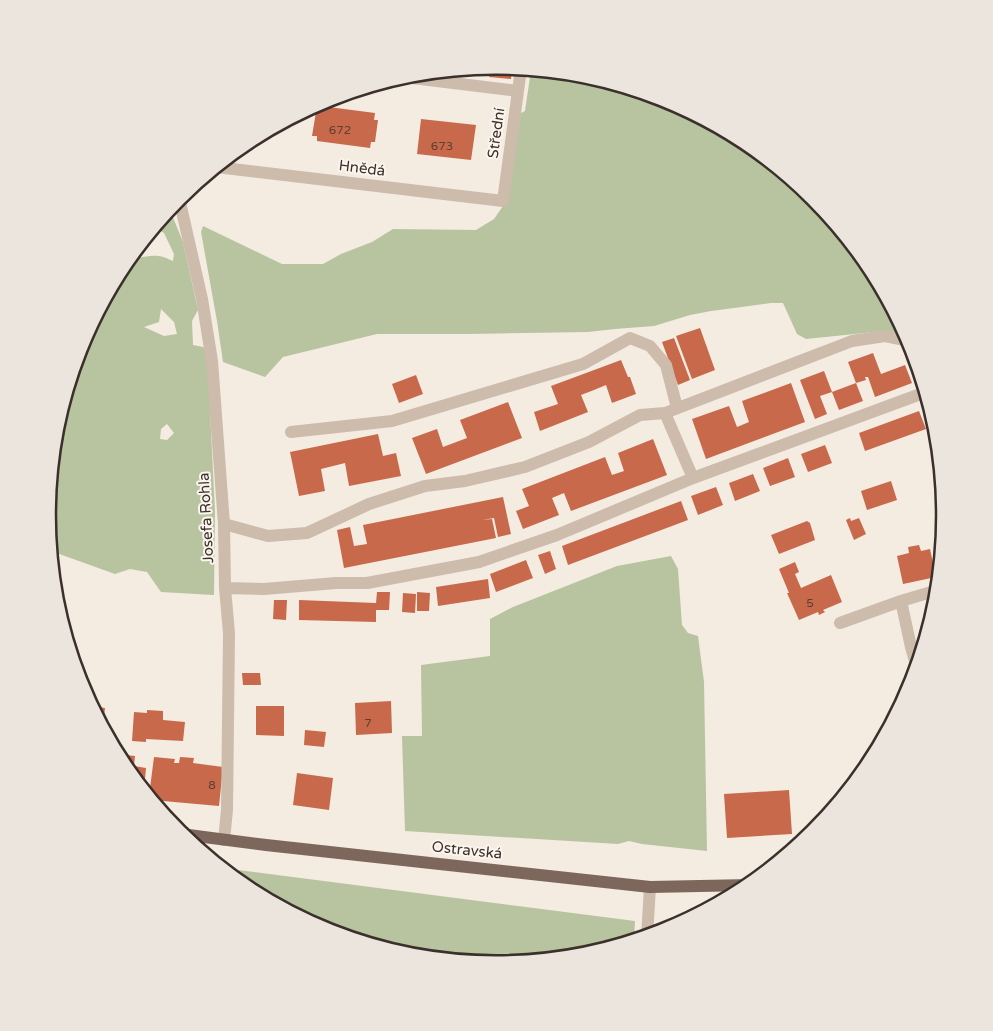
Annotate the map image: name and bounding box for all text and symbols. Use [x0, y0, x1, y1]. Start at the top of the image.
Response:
street label: Střední [484, 106, 508, 160]
house number: 672 [329, 123, 351, 137]
house number: 673 [431, 139, 453, 153]
street label: Hnědá [338, 156, 386, 180]
street label: Josefa Rohla [195, 472, 217, 564]
house number: 5 [806, 596, 814, 610]
house number: 7 [364, 716, 372, 730]
house number: 8 [208, 778, 216, 792]
street label: Ostravská [431, 837, 503, 863]

